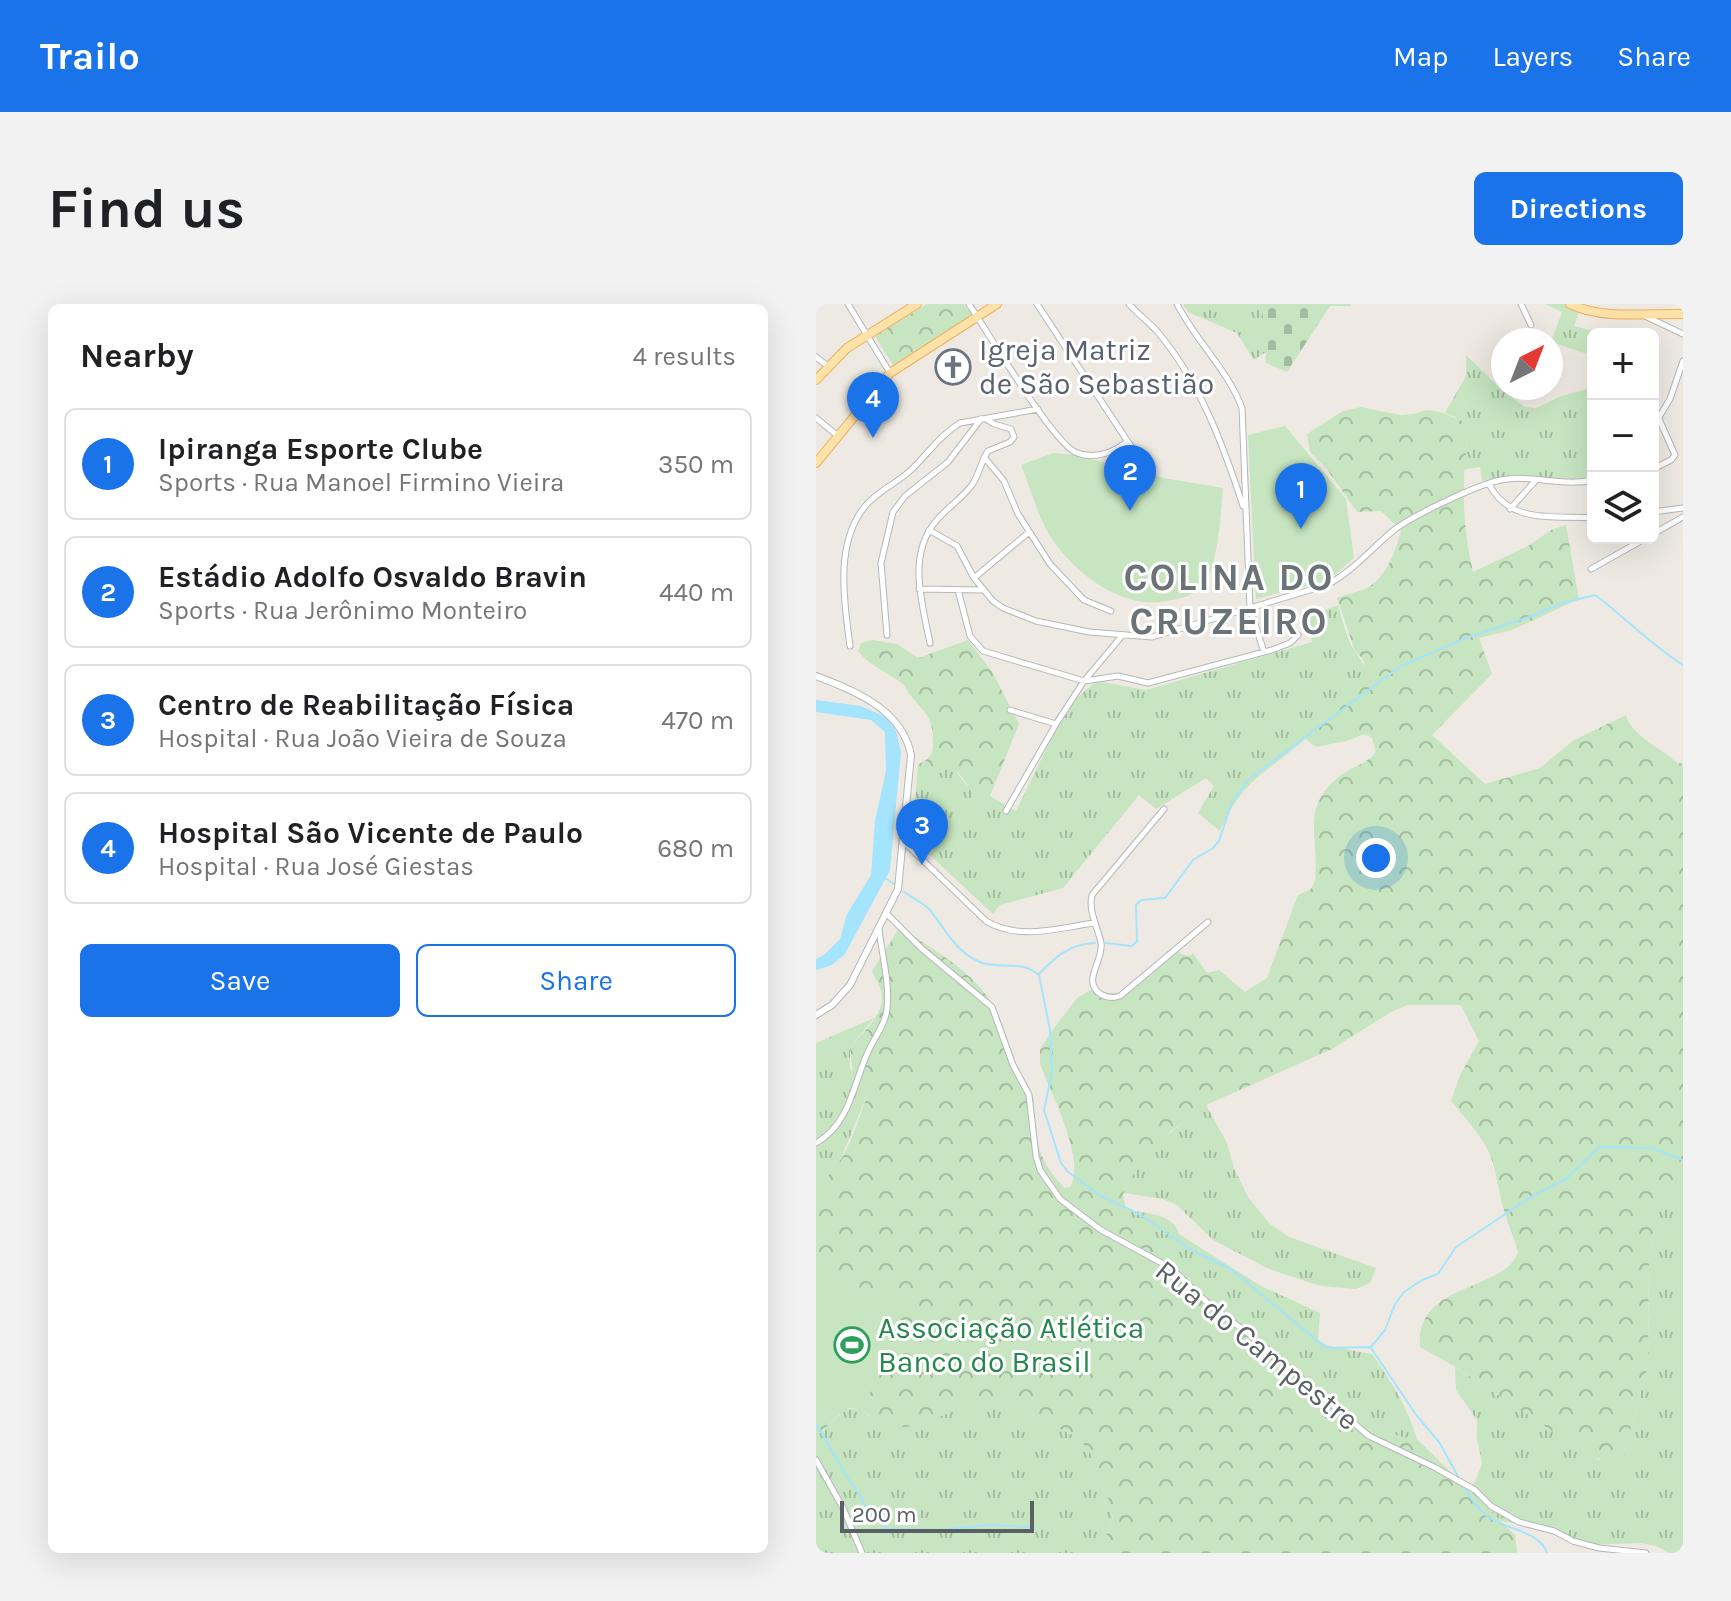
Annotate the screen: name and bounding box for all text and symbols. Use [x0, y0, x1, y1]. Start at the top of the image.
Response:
text: Trailo [40, 34, 140, 79]
text: Map [1393, 40, 1448, 73]
text: Layers [1492, 40, 1573, 73]
text: Share [1617, 40, 1691, 73]
button: Directions [1474, 172, 1683, 245]
text: Find us [48, 176, 245, 241]
north arrow [1491, 328, 1563, 400]
map controls [1587, 328, 1659, 544]
button: + [1587, 328, 1659, 400]
place label: Igreja Matriz de São Sebastião [979, 332, 1214, 402]
text: Nearby [80, 336, 194, 376]
text: 4 results [632, 341, 736, 372]
church icon: Igreja Matriz de São Sebastião [934, 348, 972, 386]
pin: 4 [847, 372, 899, 438]
button: − [1587, 400, 1659, 472]
text: Ipiranga Esporte Clube [158, 431, 483, 467]
pin: 2 [1104, 445, 1156, 511]
text: 1 [103, 449, 113, 480]
text: 350 m [658, 449, 734, 480]
pin: 1 [1275, 463, 1327, 529]
text: Sports · Rua Manoel Firmino Vieira [158, 467, 564, 498]
button: layers [1587, 472, 1659, 544]
district label: COLINA DO CRUZEIRO [1123, 555, 1335, 644]
text: Estádio Adolfo Osvaldo Bravin [158, 559, 587, 595]
text: 2 [100, 577, 116, 608]
text: 440 m [659, 577, 734, 608]
text: Sports · Rua Jerônimo Monteiro [158, 595, 527, 626]
text: Centro de Reabilitação Física [158, 687, 574, 723]
text: 3 [100, 705, 116, 736]
text: 470 m [661, 705, 734, 736]
text: Hospital · Rua João Vieira de Souza [158, 723, 567, 754]
pin: 3 [896, 799, 948, 865]
text: Hospital São Vicente de Paulo [158, 815, 583, 851]
text: 4 [100, 833, 116, 864]
text: 680 m [657, 833, 734, 864]
your location [1356, 838, 1396, 878]
text: Hospital · Rua José Giestas [158, 851, 474, 882]
button: Save [80, 944, 400, 1017]
button: Share [416, 944, 736, 1017]
street label: Rua do Campestre [1148, 1252, 1366, 1438]
place label: Associação Atlética Banco do Brasil [878, 1310, 1144, 1380]
sports icon: Associação Atlética Banco do Brasil [833, 1326, 871, 1364]
scale bar [840, 1497, 1034, 1533]
text: 200 m [852, 1502, 917, 1528]

